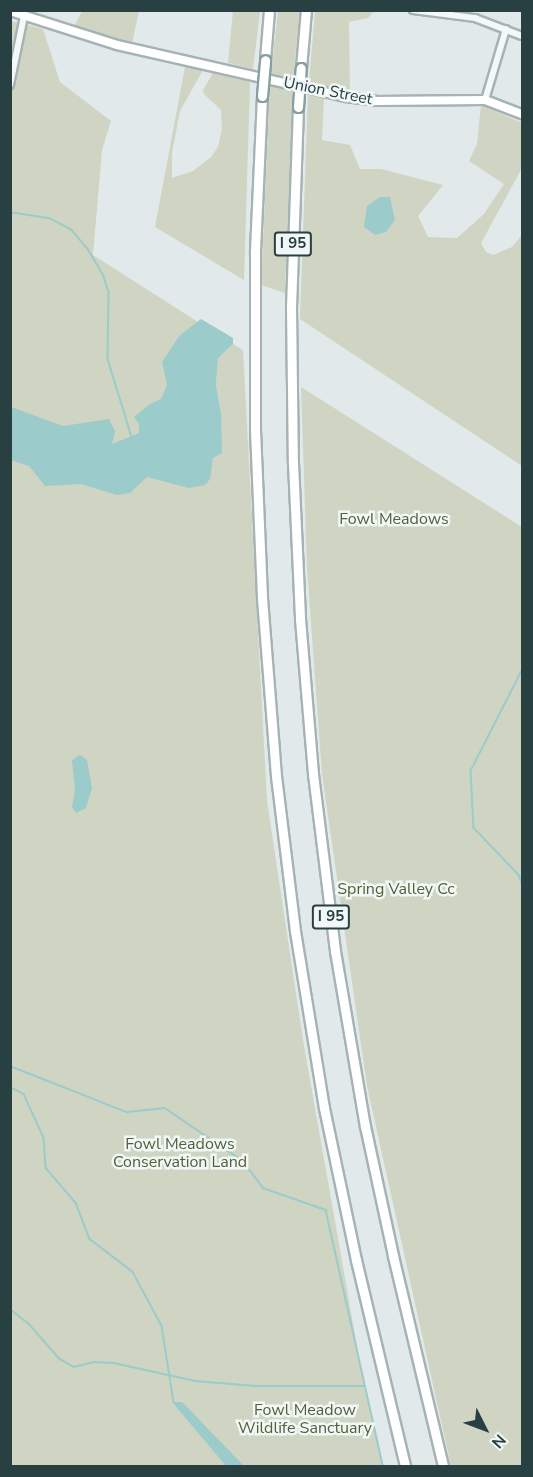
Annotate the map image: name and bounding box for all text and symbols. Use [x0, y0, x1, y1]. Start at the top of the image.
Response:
street label: Union Street [282, 73, 374, 109]
road number: I 95 [274, 232, 312, 256]
park label: Fowl Meadows [339, 509, 449, 529]
park label: Spring Valley Cc [337, 879, 455, 899]
road number: I 95 [312, 905, 350, 929]
park label: Fowl Meadows Conservation Land [113, 1134, 247, 1172]
north arrow [455, 1399, 515, 1459]
park label: Fowl Meadow Wildlife Sanctuary [238, 1400, 372, 1438]
text: N [486, 1429, 511, 1453]

